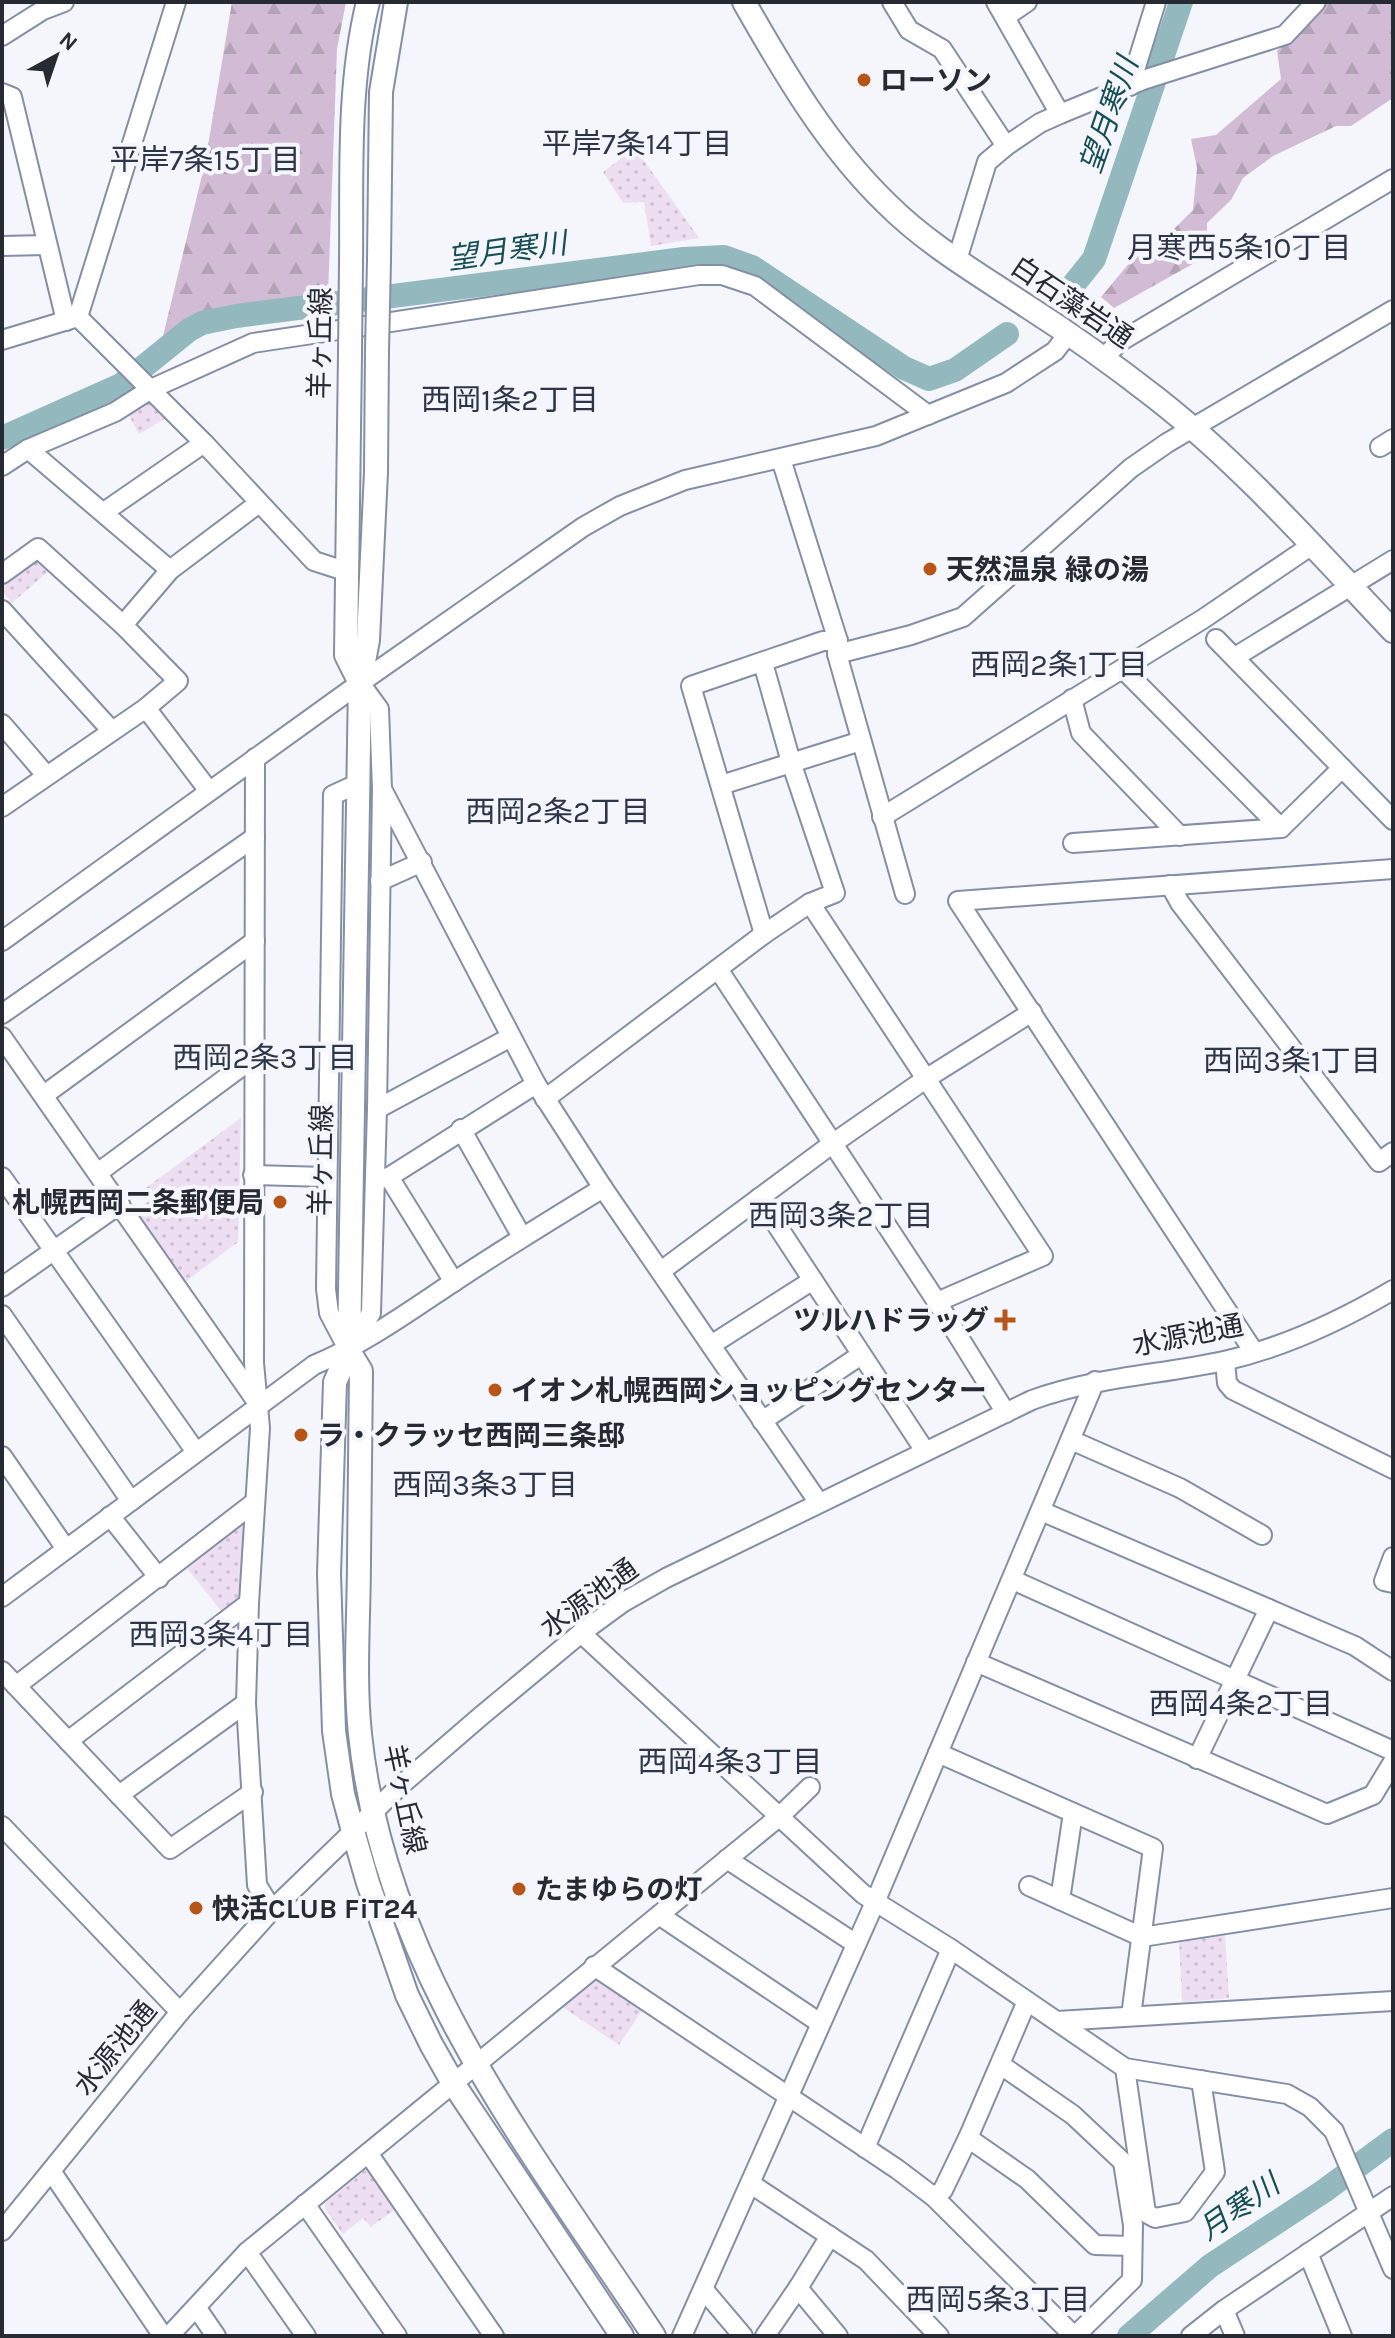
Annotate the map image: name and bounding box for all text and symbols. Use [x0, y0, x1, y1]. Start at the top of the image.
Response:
north arrow [16, 16, 96, 96]
text: N [54, 26, 83, 56]
water label: 望月寒川 [1072, 50, 1147, 178]
place label: ローソン [880, 64, 992, 97]
marker: ローソン [855, 71, 873, 89]
district label: 平岸7条14丁目 [542, 126, 732, 162]
district label: 平岸7条15丁目 [110, 142, 300, 178]
water label: 望月寒川 [445, 224, 572, 277]
district label: 月寒西5条10丁目 [1127, 230, 1351, 266]
street label: 白石藻岩通 [1005, 249, 1139, 355]
street label: 羊ヶ丘線 [303, 287, 337, 399]
district label: 西岡1条2丁目 [421, 382, 599, 418]
place label: 天然温泉 緑の湯 [946, 553, 1149, 586]
marker: 天然温泉 緑の湯 [921, 560, 939, 578]
district label: 西岡2条1丁目 [970, 647, 1148, 683]
district label: 西岡2条2丁目 [466, 794, 650, 830]
district label: 西岡2条3丁目 [172, 1040, 358, 1076]
district label: 西岡3条1丁目 [1203, 1043, 1381, 1079]
street label: 羊ヶ丘線 [304, 1104, 338, 1216]
place label: 札幌西岡二条郵便局 [12, 1186, 264, 1219]
marker: 札幌西岡二条郵便局 [271, 1193, 289, 1211]
district label: 西岡3条2丁目 [748, 1198, 934, 1234]
place label: ツルハドラッグ [793, 1304, 989, 1337]
street label: 水源池通 [1130, 1308, 1246, 1362]
marker: ツルハドラッグ [996, 1311, 1014, 1329]
place label: イオン札幌西岡ショッピングセンター [511, 1374, 987, 1407]
marker: イオン札幌西岡ショッピングセンター [486, 1381, 504, 1399]
place label: ラ・クラッセ西岡三条邸 [317, 1419, 625, 1452]
marker: ラ・クラッセ西岡三条邸 [292, 1426, 310, 1444]
district label: 西岡3条3丁目 [392, 1467, 578, 1503]
street label: 水源池通 [534, 1552, 644, 1644]
district label: 西岡3条4丁目 [129, 1617, 313, 1653]
district label: 西岡4条2丁目 [1149, 1686, 1333, 1722]
street label: 羊ヶ丘線 [377, 1741, 433, 1857]
district label: 西岡4条3丁目 [638, 1744, 822, 1780]
place label: たまゆらの灯 [535, 1873, 702, 1906]
marker: たまゆらの灯 [510, 1880, 528, 1898]
place label: 快活CLUB FiT24 [212, 1892, 417, 1925]
marker: 快活CLUB FiT24 [187, 1899, 205, 1917]
street label: 水源池通 [67, 1994, 163, 2102]
water label: 月寒川 [1192, 2165, 1289, 2248]
district label: 西岡5条3丁目 [906, 2282, 1090, 2318]

